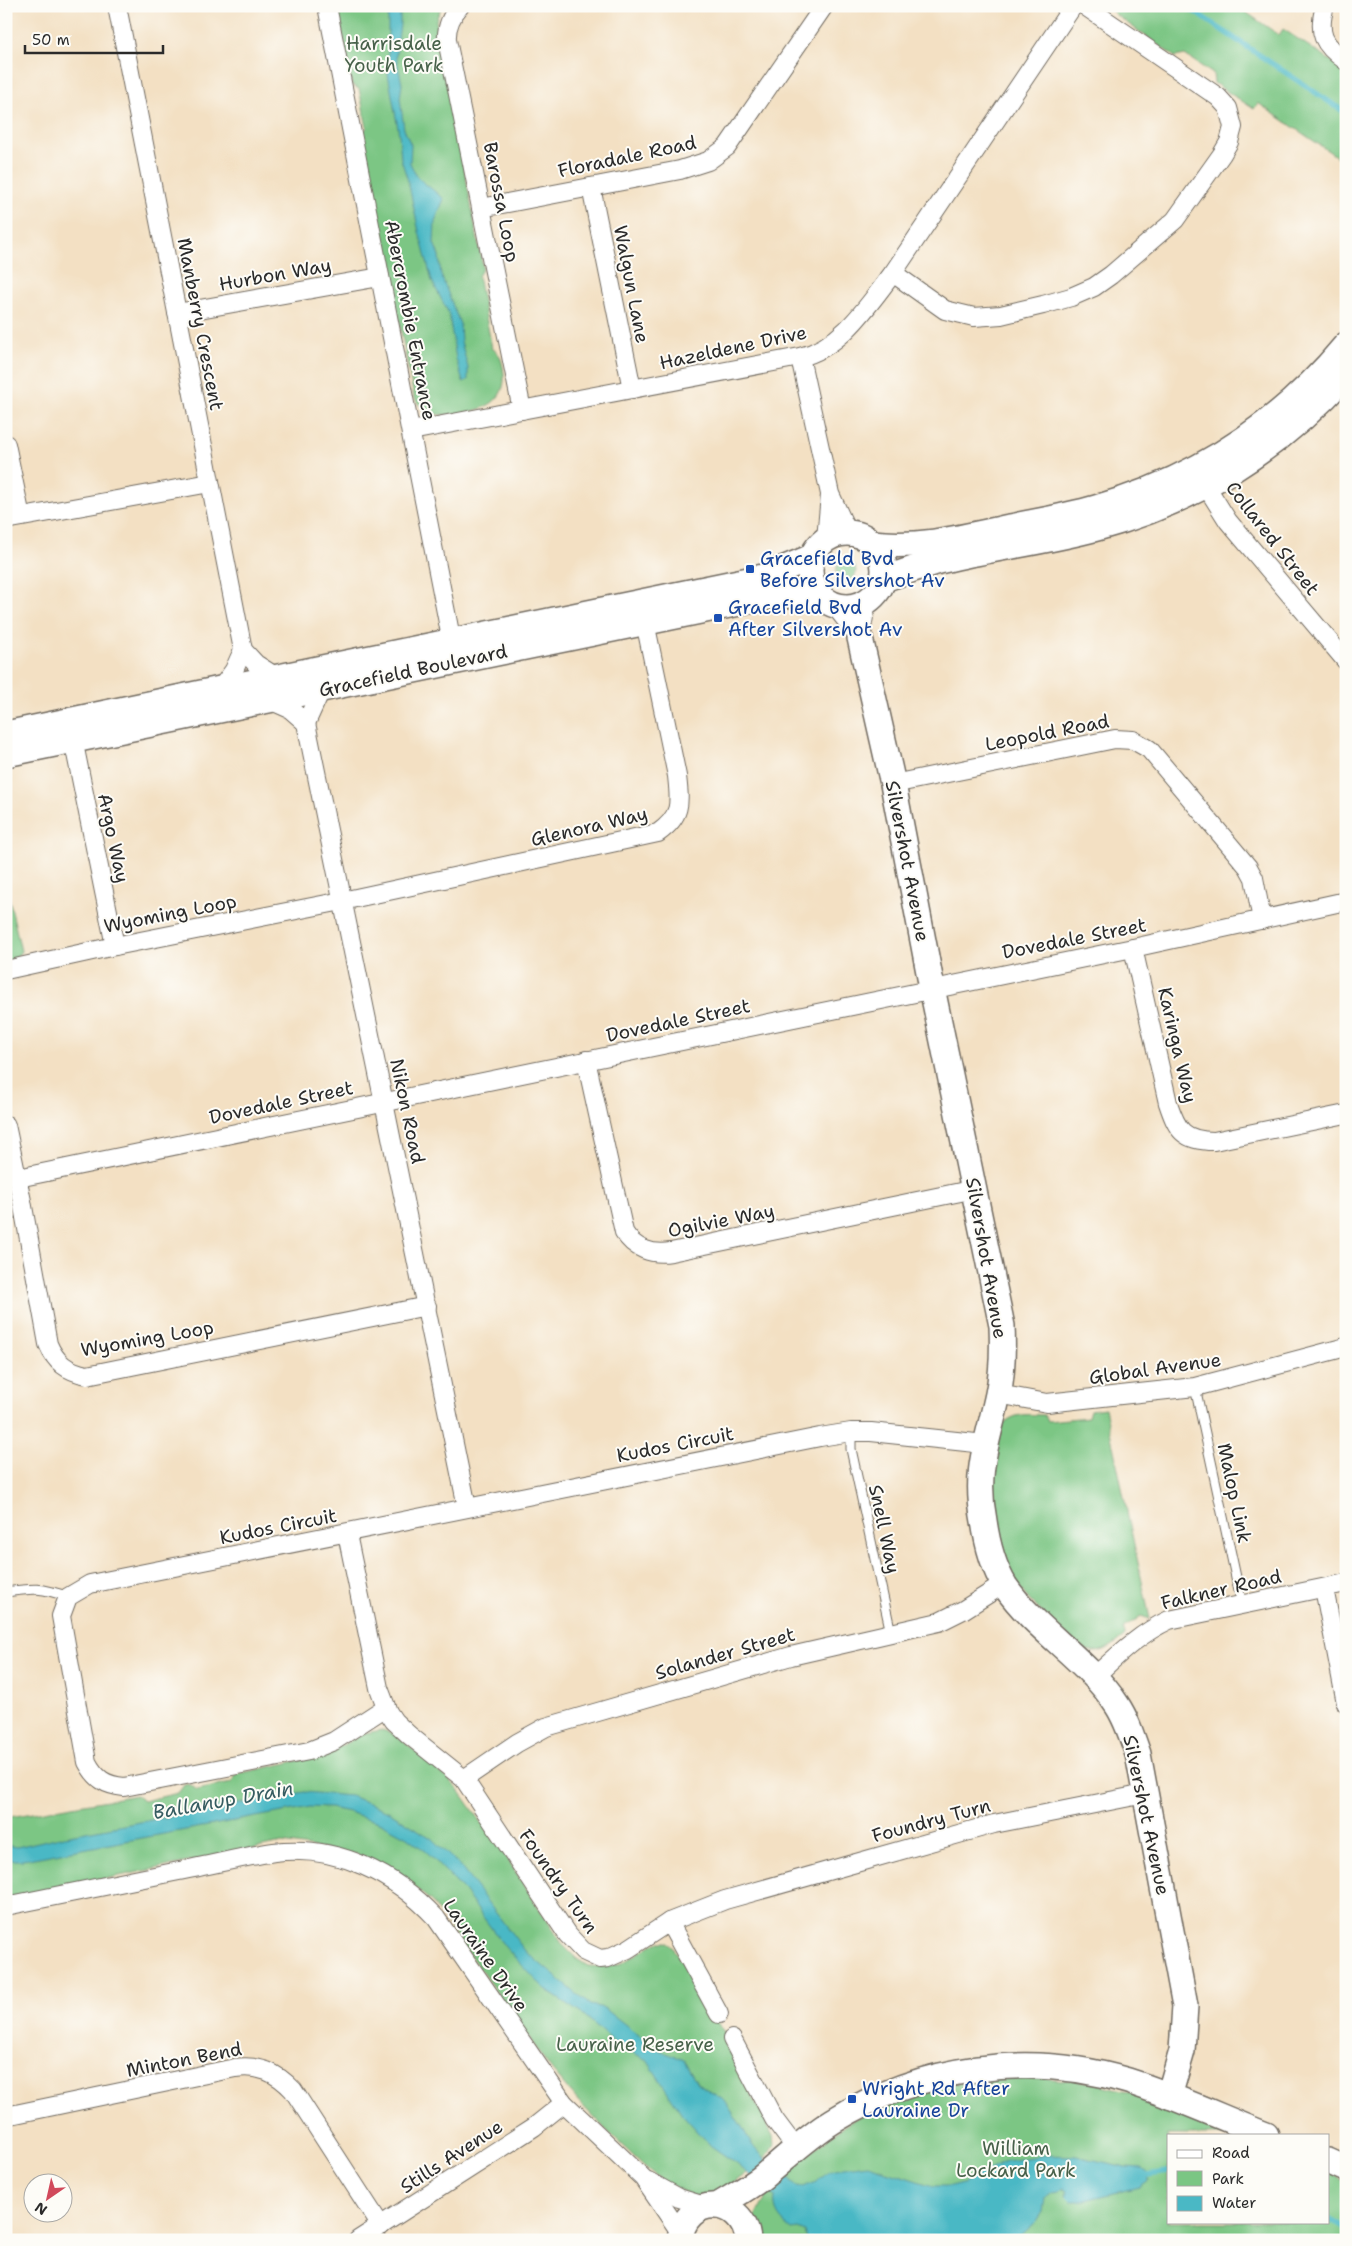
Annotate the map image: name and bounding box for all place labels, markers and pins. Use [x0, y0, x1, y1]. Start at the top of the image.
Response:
place label: Gracefield Bvd Before Silvershot Av [760, 546, 945, 593]
marker: Gracefield Bvd Before Silvershot Av [744, 563, 756, 575]
place label: Gracefield Bvd After Silvershot Av [728, 595, 902, 642]
marker: Gracefield Bvd After Silvershot Av [712, 612, 724, 624]
place label: Wright Rd After Lauraine Dr [862, 2076, 1010, 2123]
marker: Wright Rd After Lauraine Dr [846, 2093, 858, 2105]

